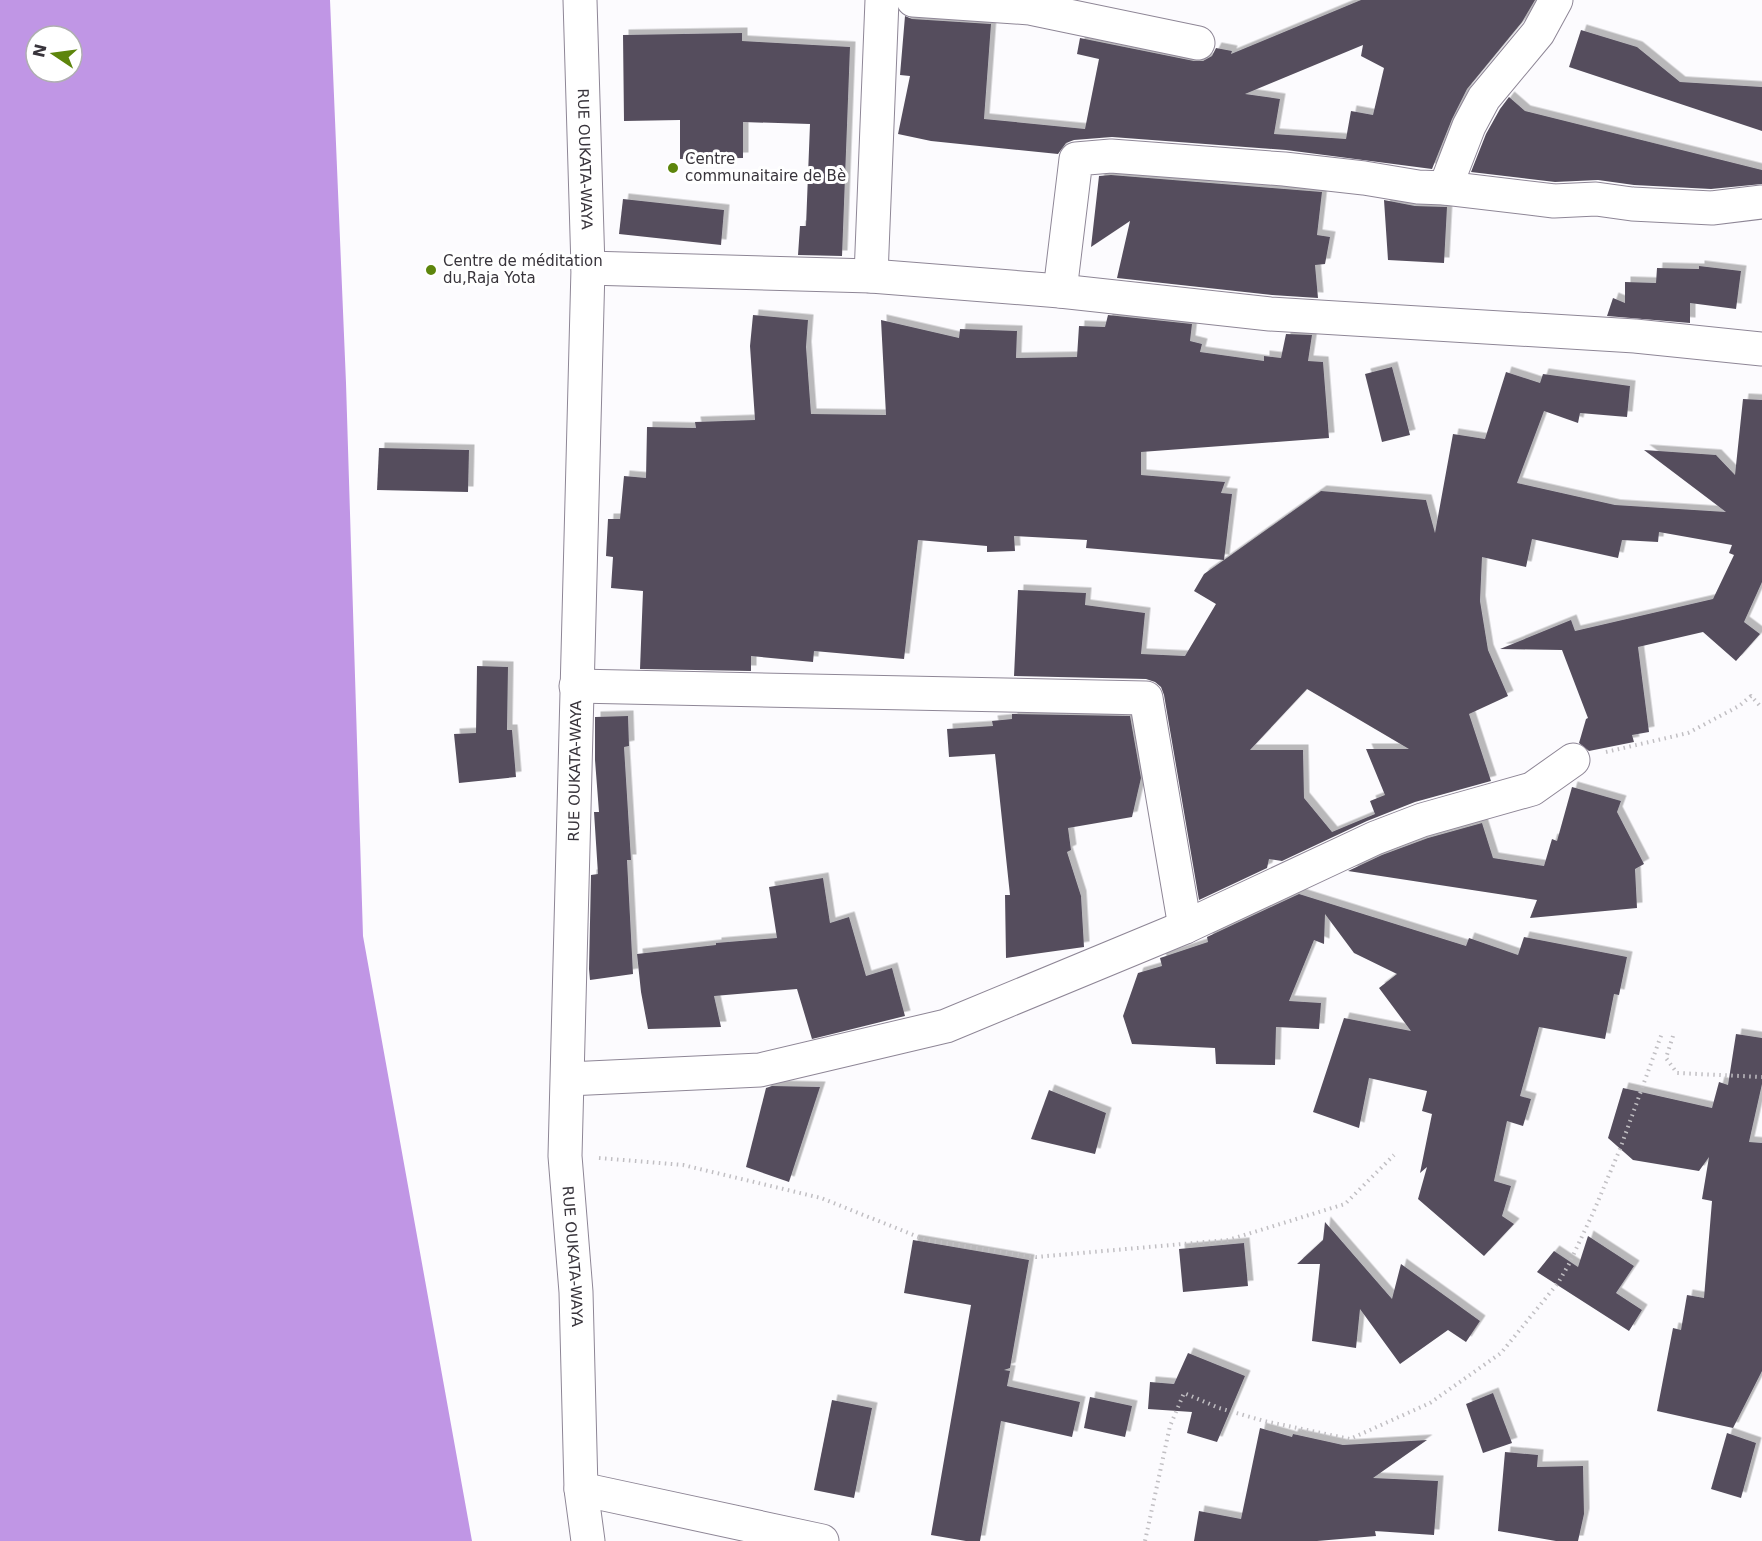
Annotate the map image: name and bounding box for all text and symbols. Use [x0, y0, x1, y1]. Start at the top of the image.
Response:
north arrow [24, 24, 84, 84]
text: N [29, 42, 51, 59]
street label: RUE OUKATA-WAYA [574, 88, 596, 231]
place label: Centre communaitaire de Bè [685, 150, 846, 185]
marker: Centre communaitaire de Bè [666, 161, 680, 175]
place label: Centre de méditation du,Raja Yota [443, 252, 603, 287]
marker: Centre de méditation du,Raja Yota [424, 263, 438, 277]
street label: RUE OUKATA-WAYA [565, 700, 585, 842]
street label: RUE OUKATA-WAYA [558, 1185, 586, 1328]

